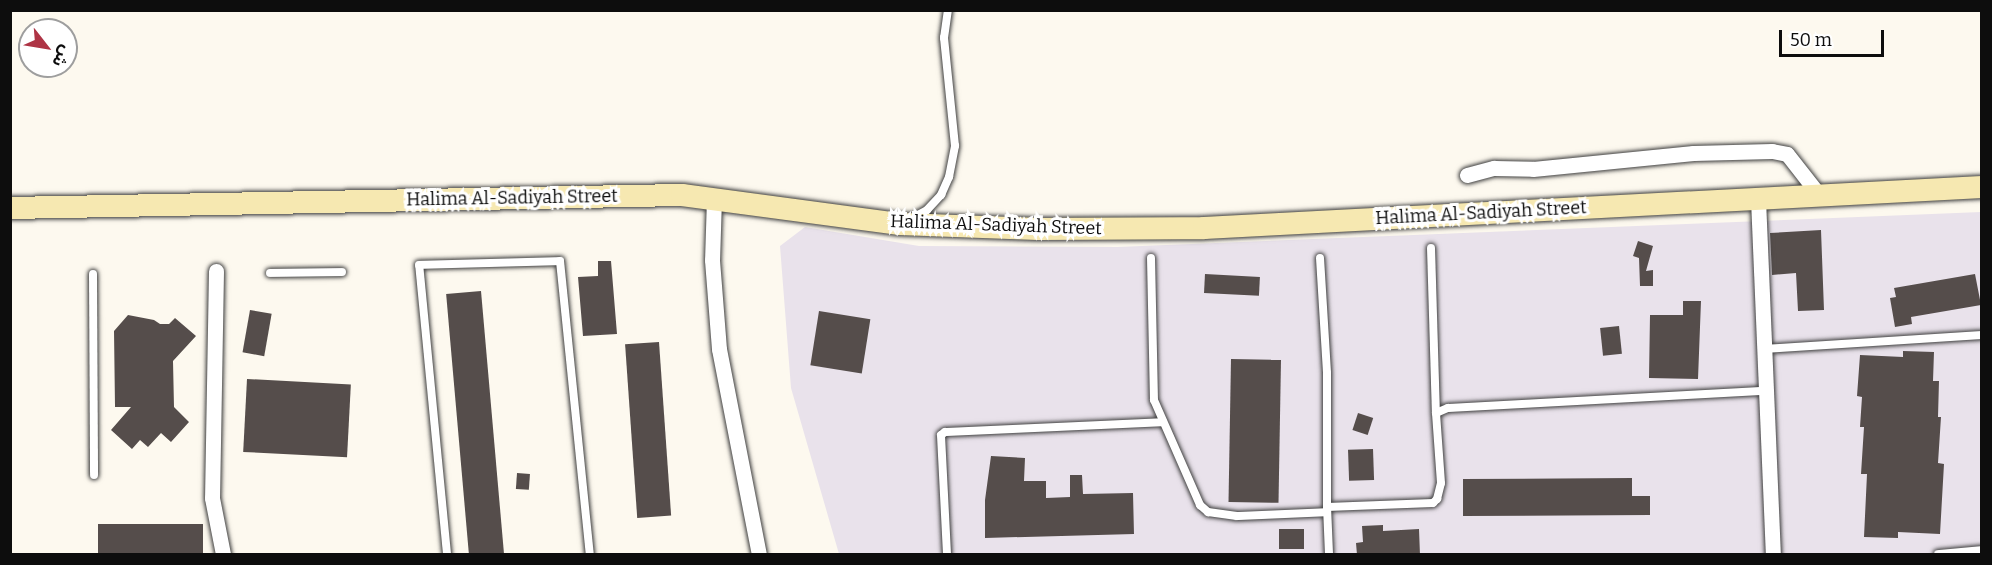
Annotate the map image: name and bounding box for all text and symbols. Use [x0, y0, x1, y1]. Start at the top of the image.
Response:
north arrow [18, 18, 78, 78]
scale bar [1782, 18, 1887, 56]
text: 50 m [1790, 29, 1832, 51]
text: ش [48, 42, 76, 71]
street label: Halima Al-Sadiyah Street [406, 185, 618, 211]
street label: Halima Al-Sadiyah Street [1375, 197, 1587, 229]
street label: Halima Al-Sadiyah Street [890, 211, 1102, 239]

